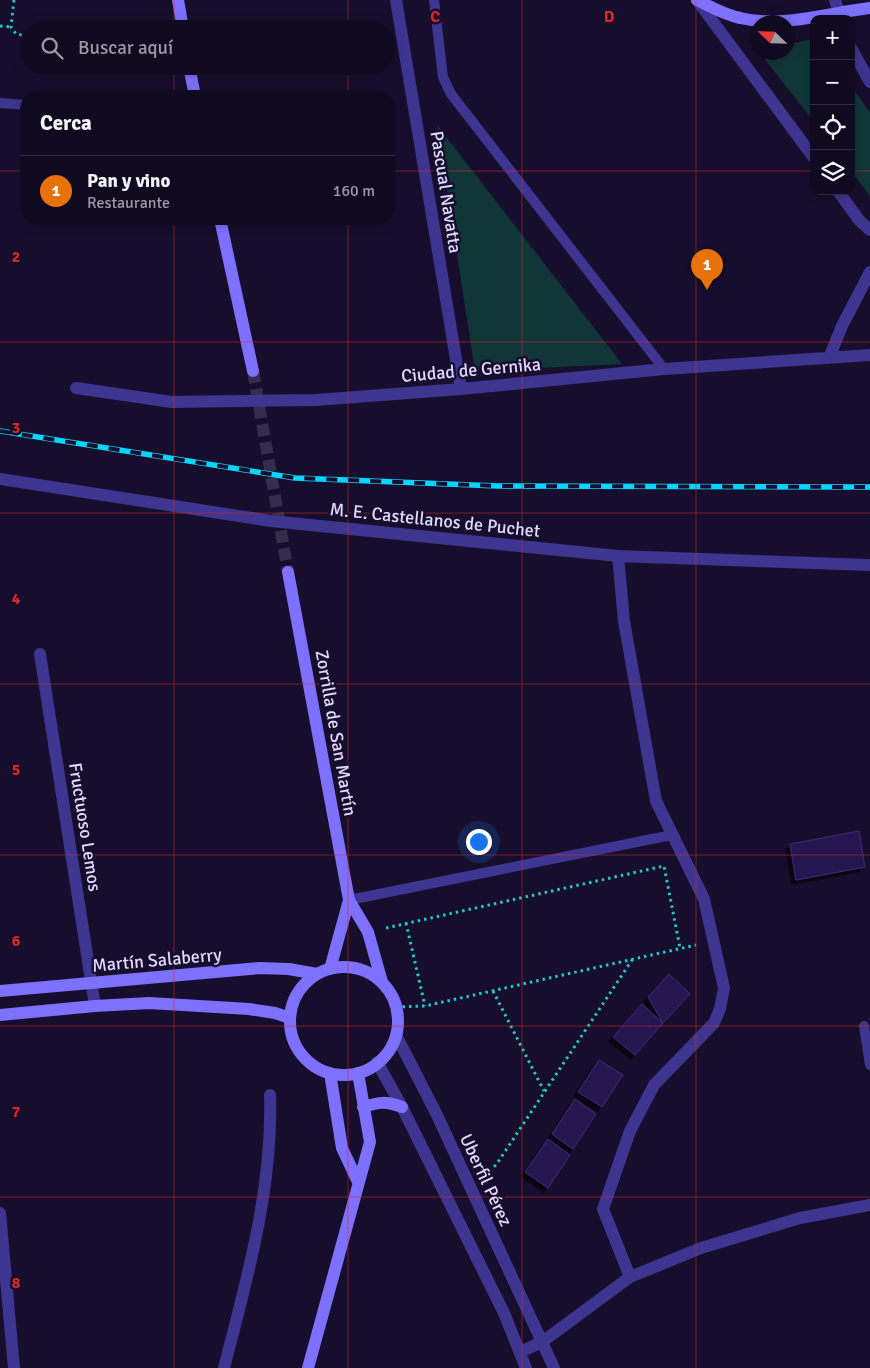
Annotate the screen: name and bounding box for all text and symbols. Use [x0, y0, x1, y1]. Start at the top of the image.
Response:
text: C [430, 7, 440, 27]
text: D [604, 7, 615, 27]
north arrow [750, 15, 795, 60]
map controls [810, 15, 855, 195]
button: + [810, 15, 855, 60]
search box [20, 20, 395, 75]
icon: search [38, 34, 66, 62]
text: Buscar aquí [78, 36, 173, 60]
button: − [810, 60, 855, 105]
button: locate [810, 105, 855, 150]
text: Cerca [40, 110, 92, 136]
street label: Pascual Navatta [425, 129, 467, 255]
button: layers [810, 150, 855, 195]
text: Pan y vino [87, 169, 170, 193]
text: 1 [52, 181, 60, 201]
text: 160 m [333, 181, 375, 201]
text: Restaurante [87, 193, 170, 213]
text: 2 [12, 247, 20, 267]
pin: 1 [691, 249, 723, 290]
street label: Ciudad de Gernika [400, 353, 542, 387]
text: 3 [12, 418, 20, 438]
street label: M. E. Castellanos de Puchet [329, 498, 541, 542]
text: 4 [12, 589, 21, 609]
street label: Zorrilla de San Martín [311, 648, 361, 818]
text: 5 [12, 760, 20, 780]
street label: Fructuoso Lemos [64, 761, 106, 893]
your location [466, 829, 492, 855]
text: 6 [12, 931, 21, 951]
street label: Martín Salaberry [91, 943, 223, 977]
text: 7 [12, 1102, 21, 1122]
street label: Uberfil Pérez [455, 1130, 517, 1230]
text: 8 [12, 1273, 21, 1293]

